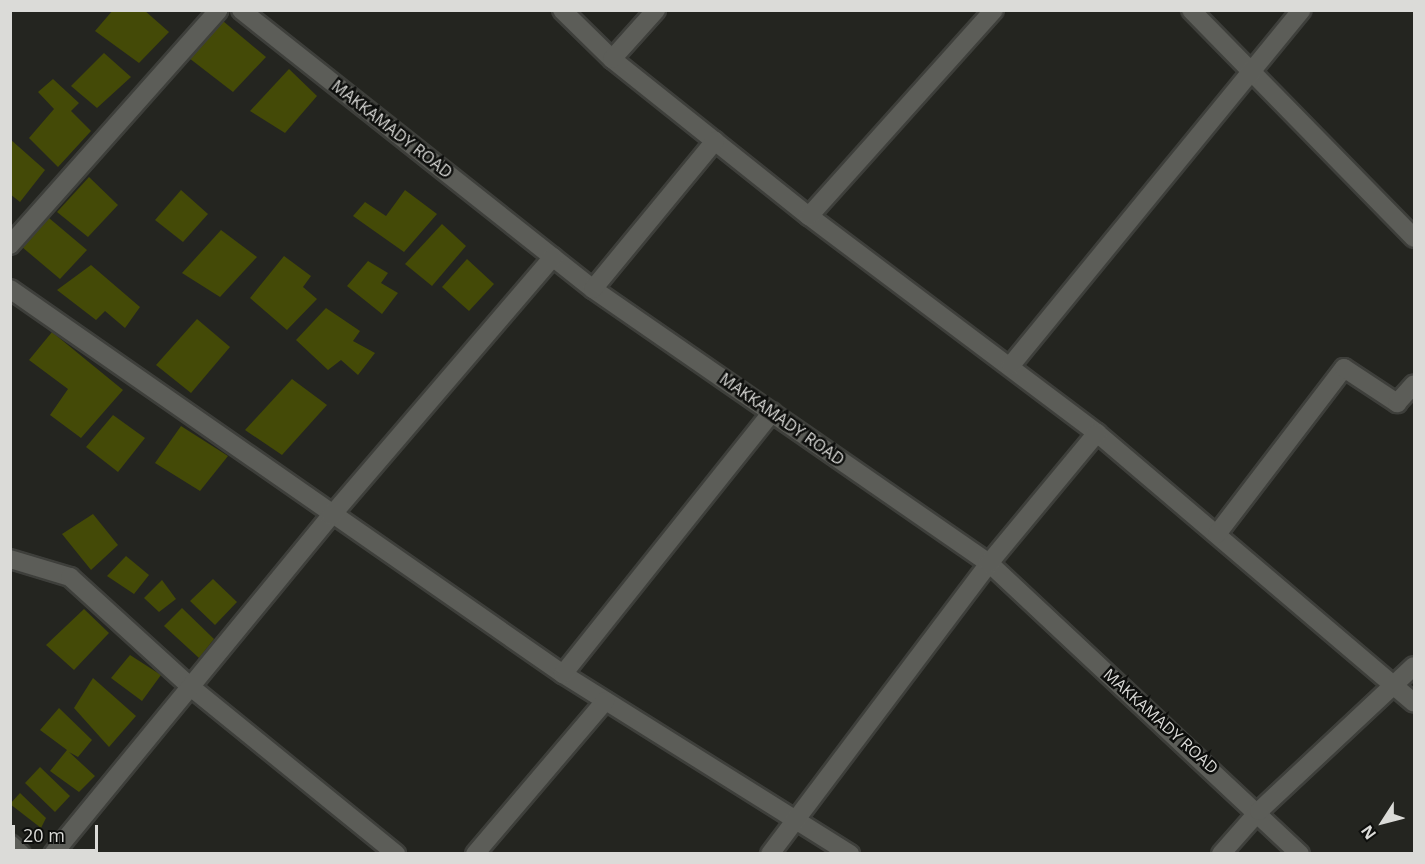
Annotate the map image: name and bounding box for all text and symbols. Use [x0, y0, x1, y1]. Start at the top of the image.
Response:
street label: MAKKAMADY ROAD [328, 76, 456, 182]
street label: MAKKAMADY ROAD [716, 369, 848, 469]
street label: MAKKAMADY ROAD [1100, 665, 1222, 777]
north arrow [1353, 792, 1413, 852]
scale bar [15, 813, 100, 851]
text: N [1356, 821, 1381, 844]
text: 20 m [23, 823, 65, 847]

